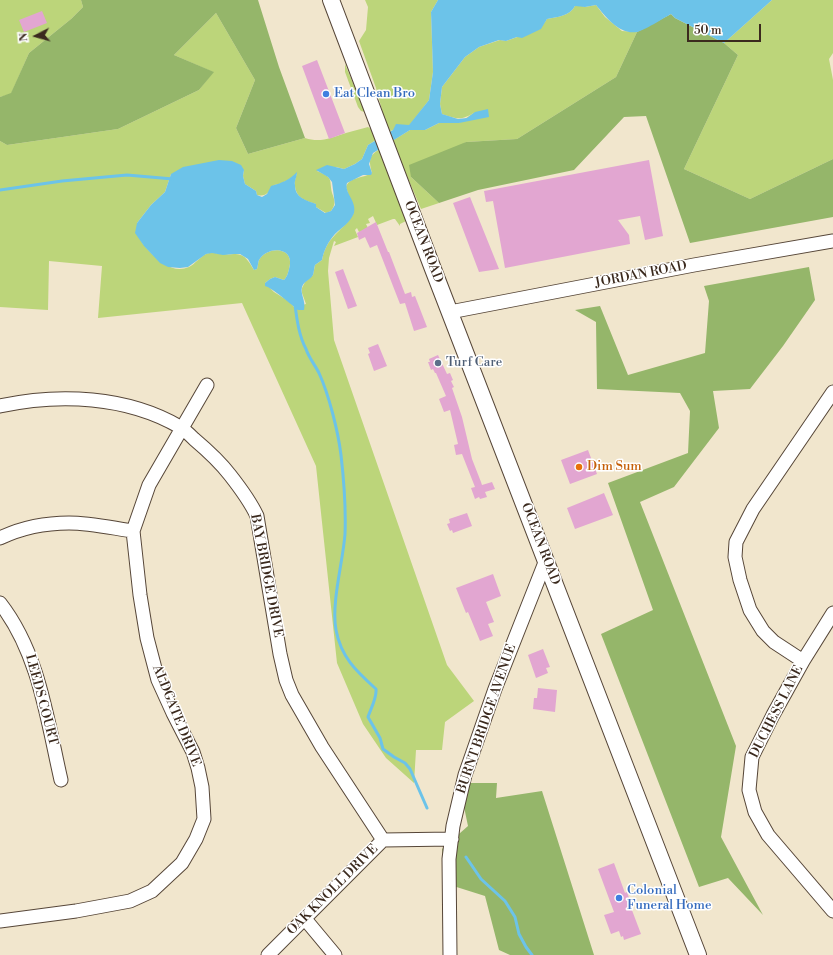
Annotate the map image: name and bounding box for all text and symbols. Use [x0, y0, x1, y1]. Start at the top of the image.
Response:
north arrow [16, 16, 56, 56]
scale bar [689, 16, 763, 42]
text: 50 m [694, 23, 722, 38]
text: N [17, 32, 31, 42]
place label: Eat Clean Bro [334, 86, 415, 102]
marker: Eat Clean Bro [321, 89, 331, 99]
street label: OCEAN ROAD [400, 199, 446, 285]
street label: JORDAN ROAD [594, 258, 688, 292]
place label: Turf Care [446, 355, 502, 371]
marker: Turf Care [433, 358, 443, 368]
place label: Dim Sum [587, 459, 642, 475]
marker: Dim Sum [574, 462, 584, 472]
street label: OCEAN ROAD [517, 501, 563, 587]
street label: BAY BRIDGE DRIVE [246, 513, 286, 639]
street label: BURNT BRIDGE AVENUE [454, 642, 520, 796]
street label: LEEDS COURT [21, 653, 61, 747]
street label: ALDGATE DRIVE [148, 663, 204, 769]
street label: DUCHESS LANE [747, 663, 807, 761]
street label: OAK KNOLL DRIVE [284, 841, 382, 939]
place label: Colonial Funeral Home [627, 883, 712, 914]
marker: Colonial Funeral Home [614, 893, 624, 903]

